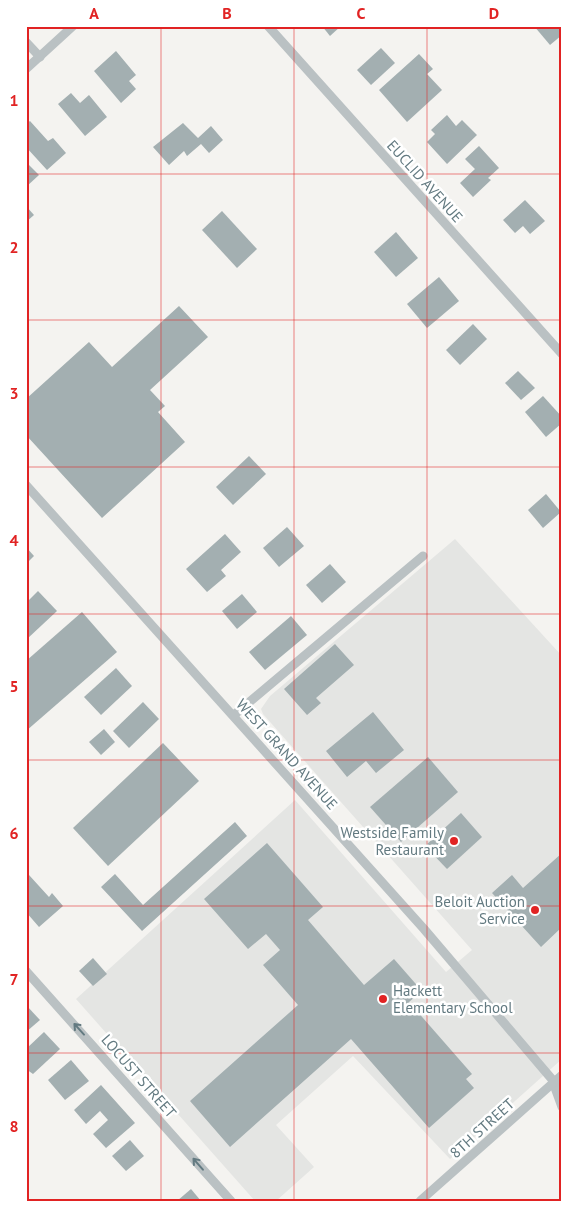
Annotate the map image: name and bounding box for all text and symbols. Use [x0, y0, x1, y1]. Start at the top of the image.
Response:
text: A [89, 3, 99, 23]
text: B [222, 3, 232, 23]
text: C [357, 3, 366, 23]
text: D [489, 3, 499, 23]
text: 1 [9, 90, 19, 110]
street label: EUCLID AVENUE [383, 136, 467, 226]
text: 2 [9, 237, 19, 257]
text: 3 [9, 383, 19, 403]
text: 4 [9, 530, 19, 550]
text: 5 [9, 676, 19, 696]
street label: WEST GRAND AVENUE [232, 695, 342, 813]
text: 6 [9, 823, 19, 843]
place label: Westside Family Restaurant [340, 823, 444, 859]
marker: Westside Family Restaurant [448, 835, 460, 847]
place label: Beloit Auction Service [435, 892, 525, 928]
marker: Beloit Auction Service [529, 904, 541, 916]
text: 7 [9, 969, 19, 989]
place label: Hackett Elementary School [393, 981, 513, 1017]
marker: Hackett Elementary School [377, 993, 389, 1005]
one-way arrow [73, 1023, 85, 1036]
street label: LOCUST STREET [97, 1030, 181, 1122]
street label: 8TH STREET [446, 1094, 519, 1162]
text: 8 [9, 1116, 19, 1136]
one-way arrow [192, 1158, 204, 1171]

